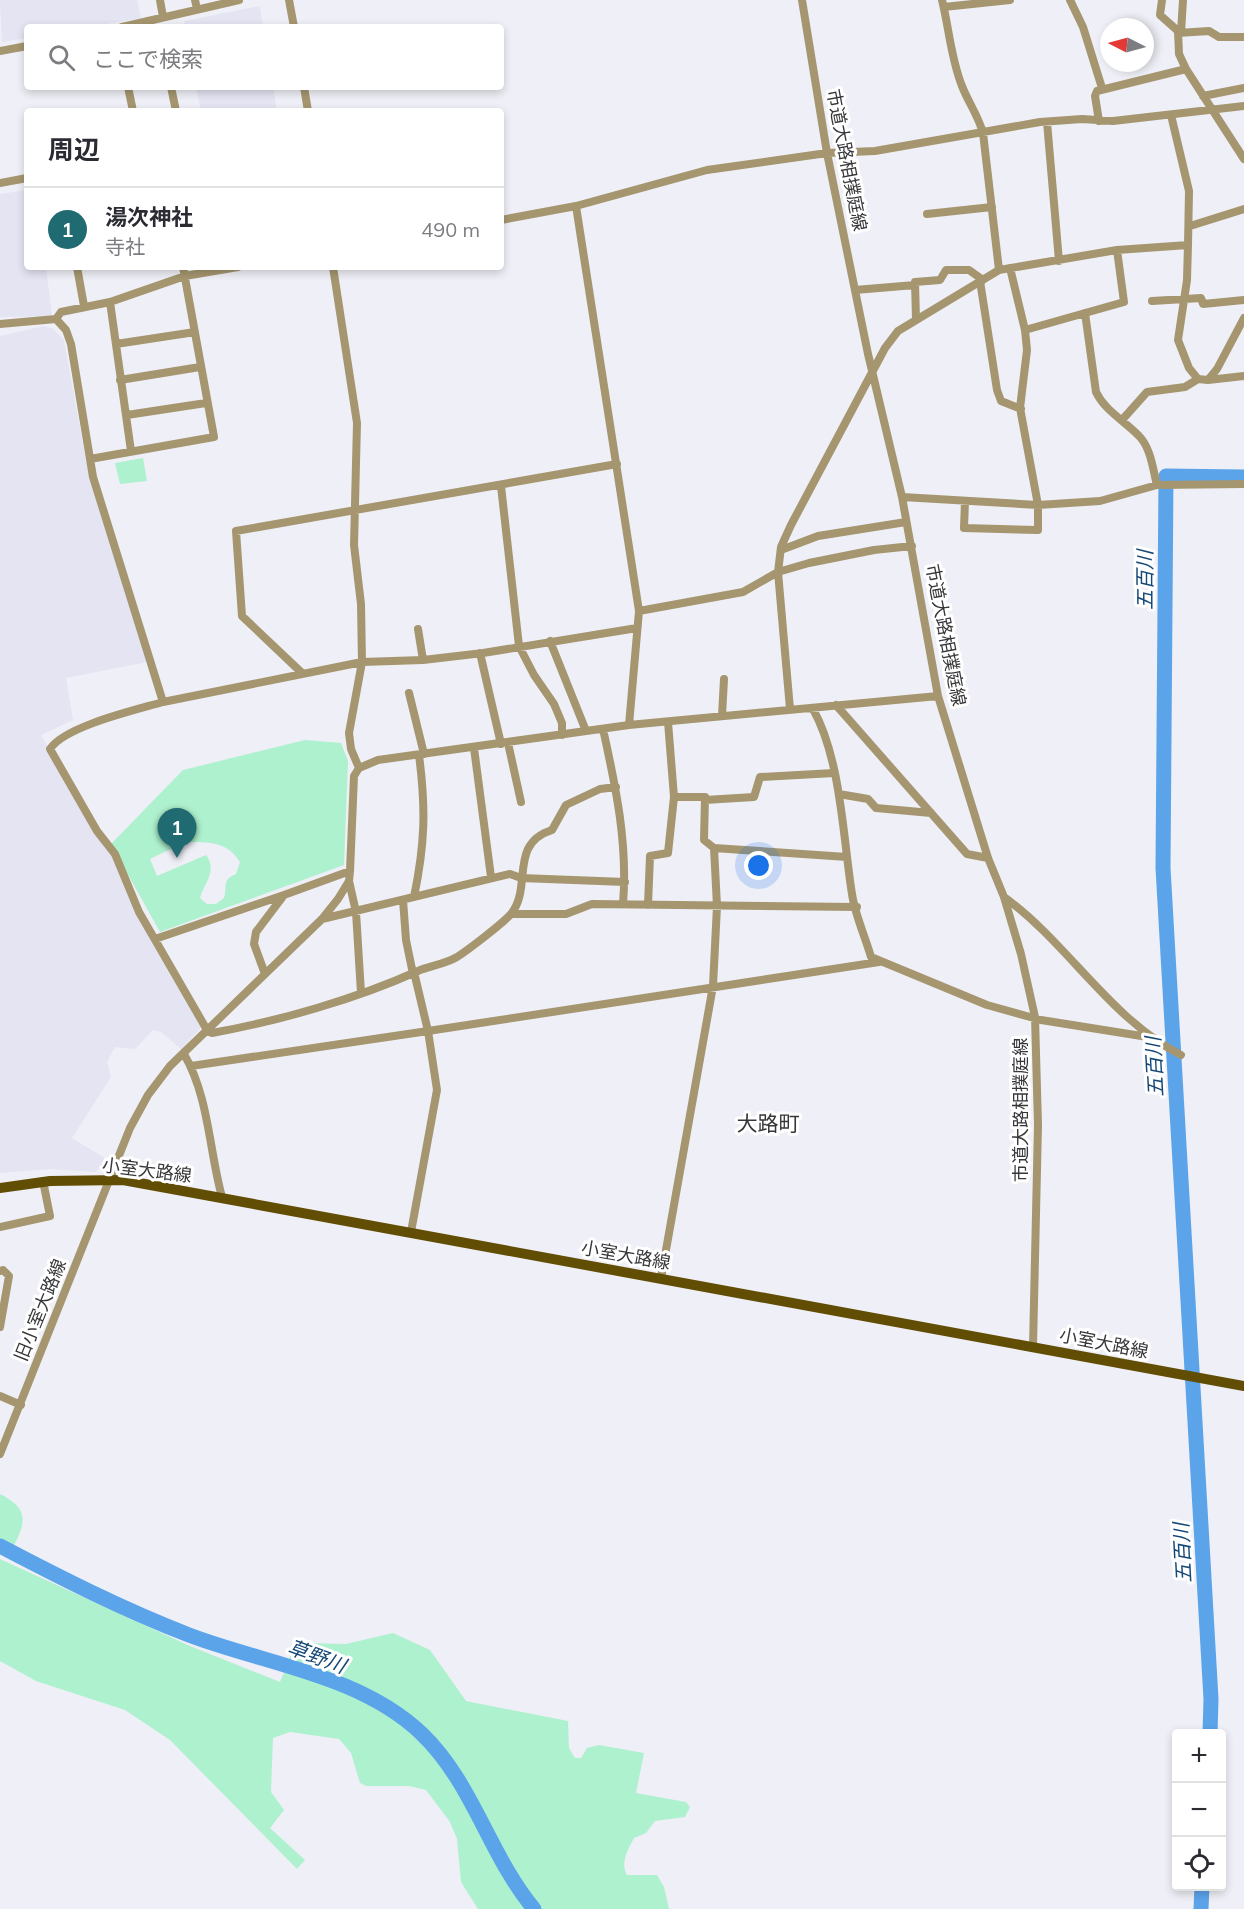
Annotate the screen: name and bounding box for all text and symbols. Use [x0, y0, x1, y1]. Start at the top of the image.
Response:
north arrow [1100, 18, 1154, 72]
search box [24, 24, 504, 90]
icon: search [45, 41, 78, 74]
text: ここで検索 [93, 45, 203, 73]
street label: 市道大路相撲庭線 [822, 87, 872, 233]
text: 周辺 [48, 133, 100, 166]
text: 湯次神社 [105, 203, 193, 231]
text: 1 [62, 217, 74, 242]
text: 490 m [421, 217, 480, 242]
text: 寺社 [105, 234, 145, 259]
water label: 五百川 [1132, 548, 1157, 610]
street label: 市道大路相撲庭線 [921, 562, 971, 708]
pin: 1 [158, 808, 196, 858]
your location [744, 851, 773, 880]
water label: 五百川 [1140, 1034, 1168, 1098]
street label: 市道大路相撲庭線 [1009, 1038, 1032, 1182]
district label: 大路町 [737, 1110, 800, 1136]
street label: 小室大路線 [101, 1153, 193, 1187]
street label: 小室大路線 [580, 1236, 672, 1274]
street label: 旧小室大路線 [9, 1256, 71, 1364]
street label: 小室大路線 [1058, 1323, 1150, 1363]
water label: 五百川 [1168, 1520, 1196, 1584]
water label: 草野川 [285, 1634, 351, 1679]
map controls [1172, 1729, 1226, 1891]
button: + [1172, 1729, 1226, 1783]
button: − [1172, 1783, 1226, 1837]
button: locate [1172, 1837, 1226, 1891]

